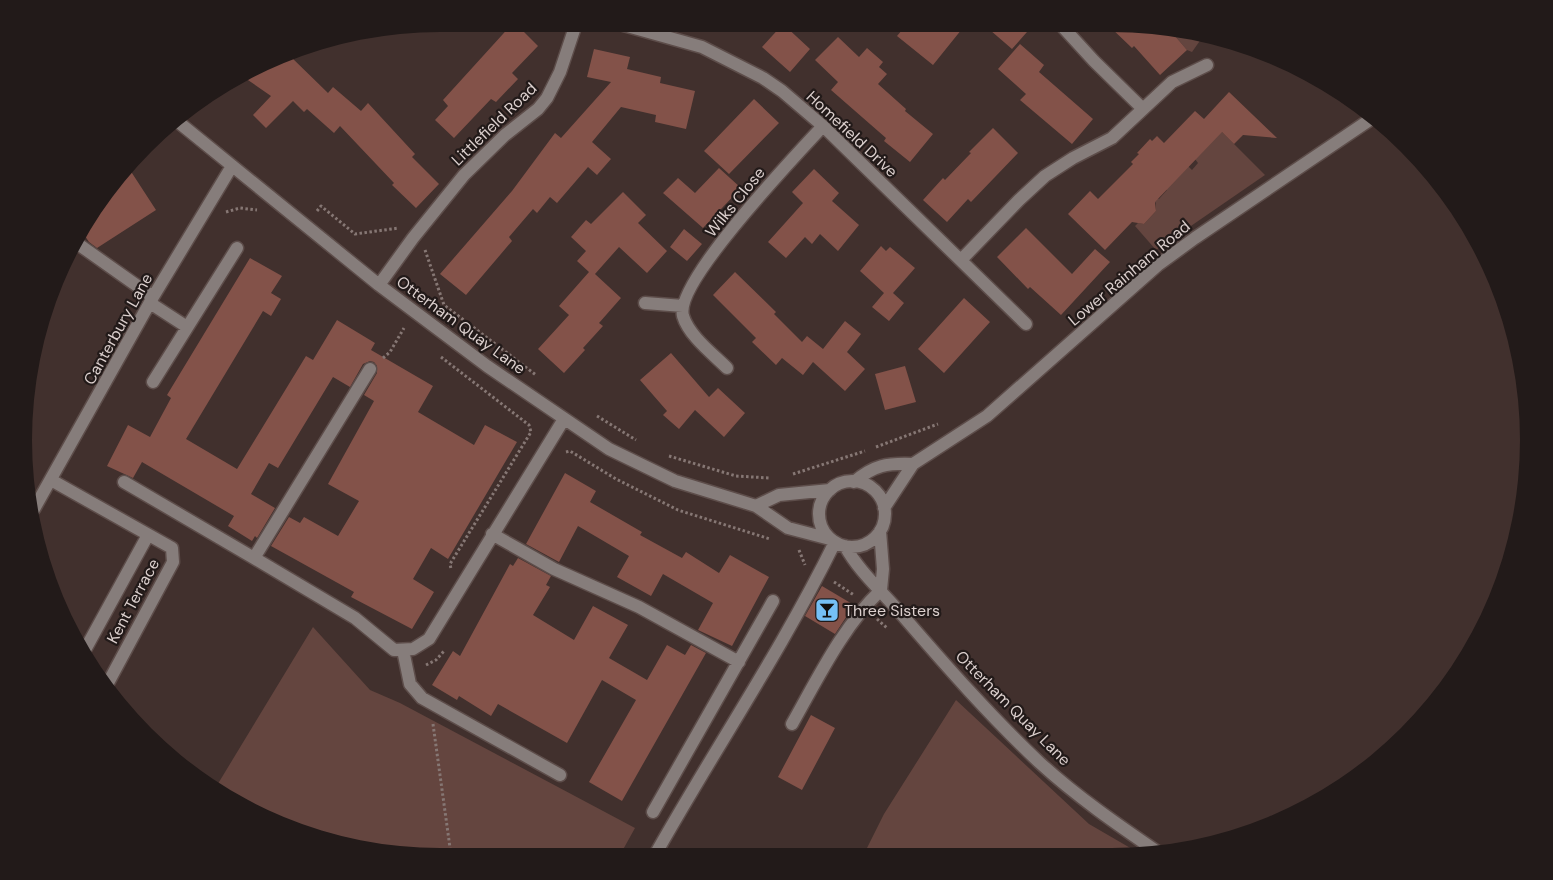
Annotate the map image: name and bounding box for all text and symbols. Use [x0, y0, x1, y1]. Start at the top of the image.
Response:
street label: Littlefield Road [447, 78, 541, 170]
street label: Homefield Drive [802, 86, 902, 182]
street label: Wilks Close [700, 163, 770, 241]
street label: Lower Rainham Road [1064, 216, 1194, 330]
street label: Canterbury Lane [79, 270, 157, 388]
street label: Otterham Quay Lane [392, 271, 530, 379]
street label: Kent Terrace [102, 555, 164, 647]
bar icon: Three Sisters [814, 597, 840, 623]
place label: Three Sisters [844, 600, 940, 621]
street label: Otterham Quay Lane [951, 646, 1075, 770]

